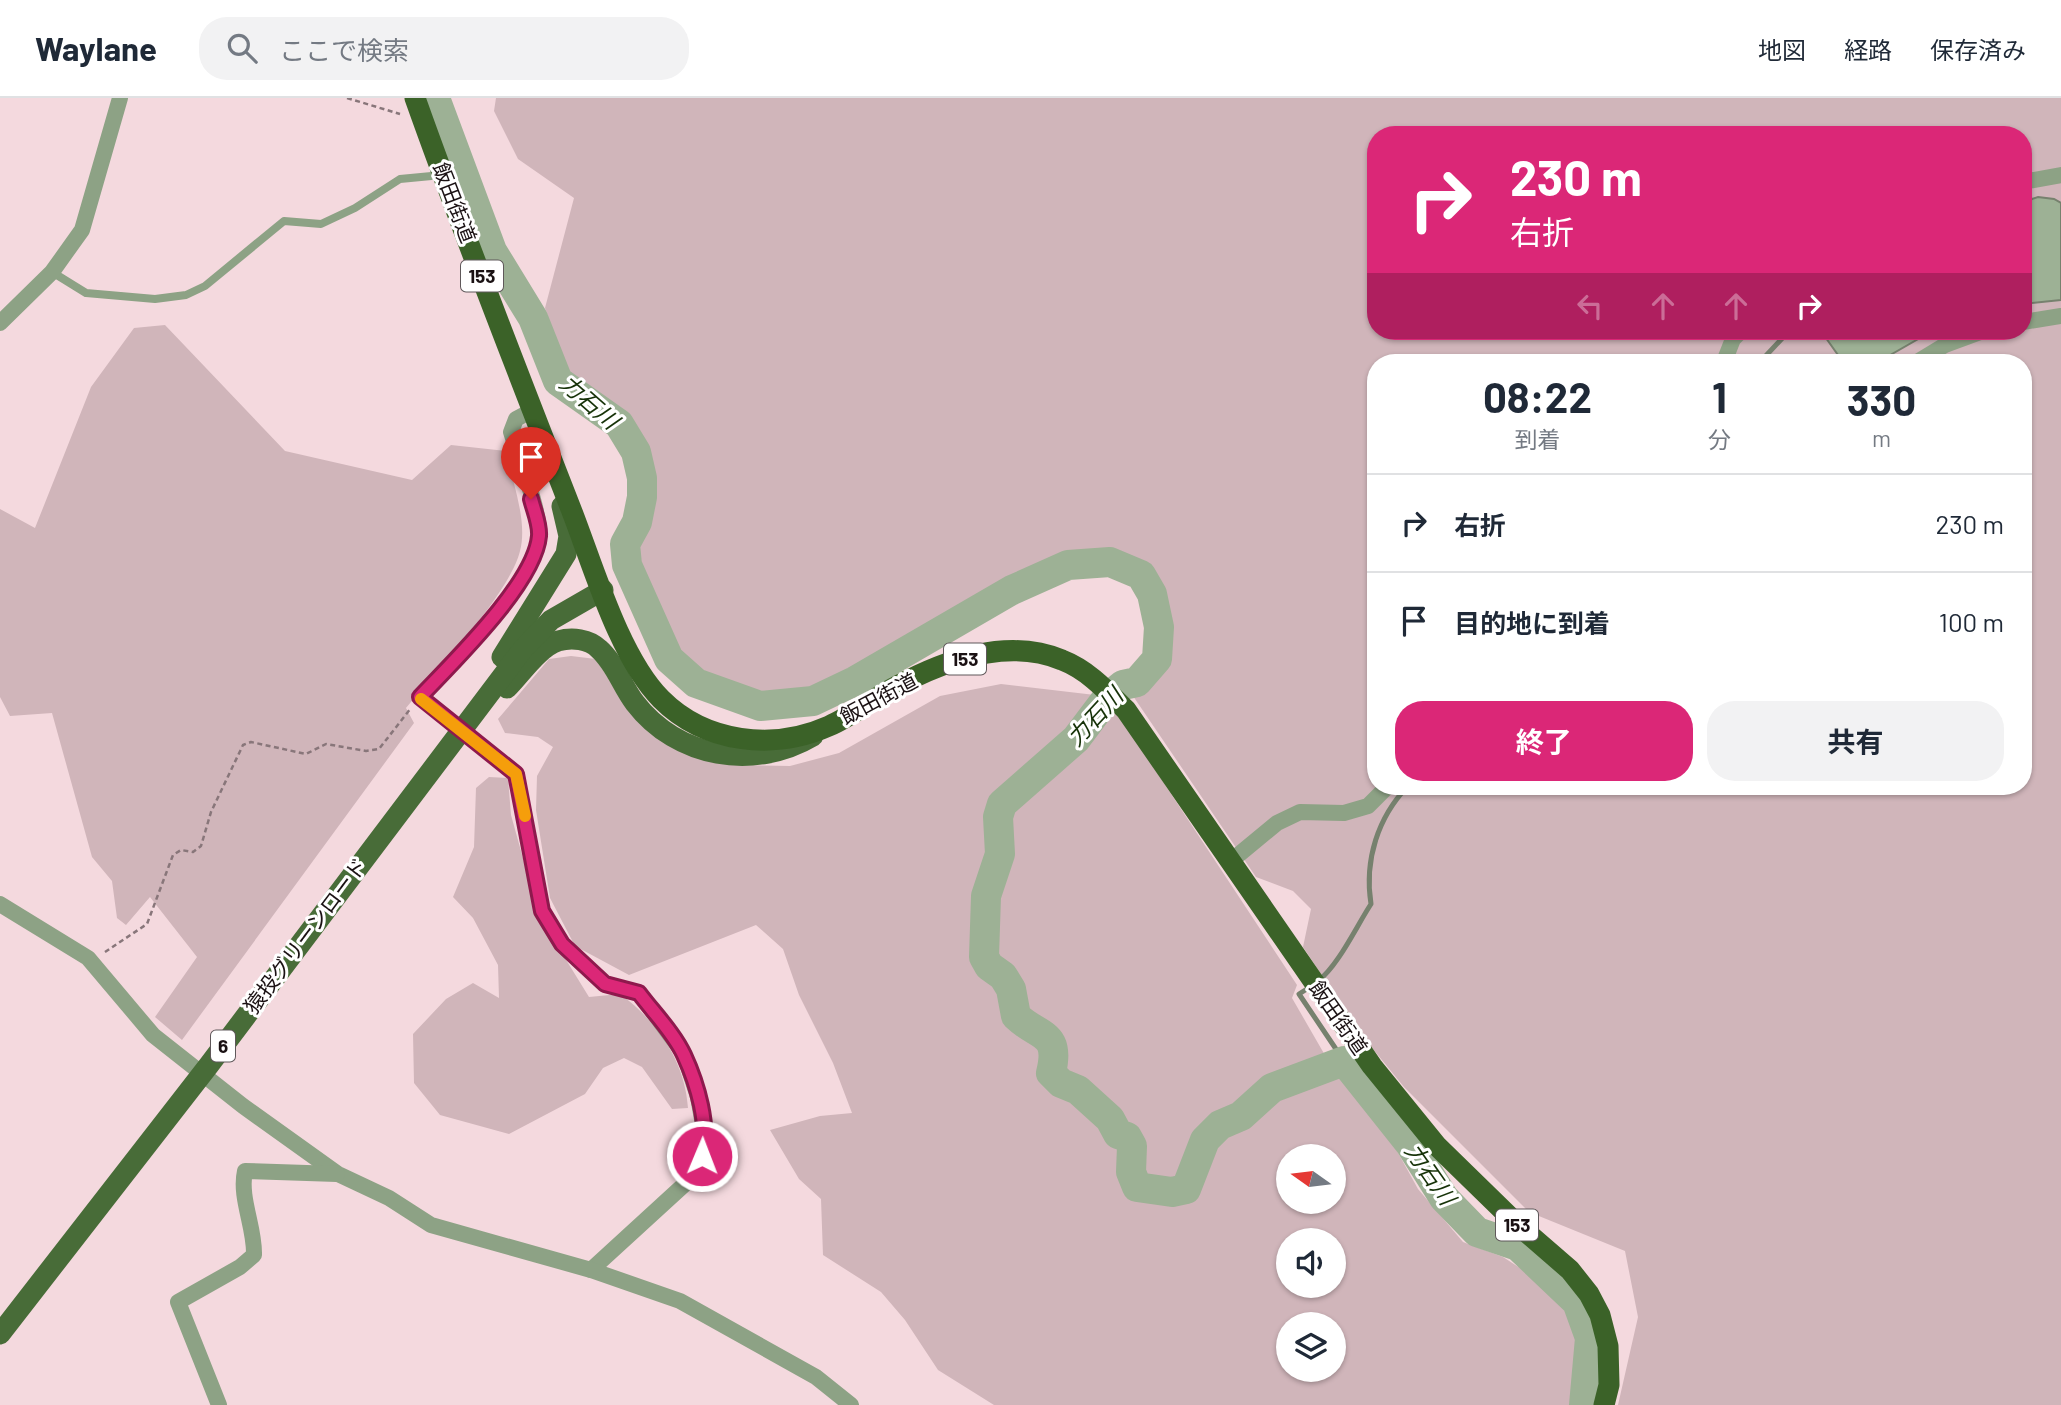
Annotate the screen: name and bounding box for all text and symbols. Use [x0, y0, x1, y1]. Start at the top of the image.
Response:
search box [199, 17, 689, 80]
text: Waylane [35, 28, 157, 68]
icon: search [223, 29, 261, 67]
text: ここで検索 [279, 34, 409, 65]
text: 地図 [1758, 35, 1806, 64]
text: 経路 [1844, 35, 1892, 64]
text: 保存済み [1930, 35, 2026, 64]
text: 230 m [1510, 147, 1642, 206]
icon: right [1395, 154, 1486, 245]
street label: 飯田街道 [429, 159, 482, 246]
text: 右折 [1510, 212, 1574, 250]
road number: 153 [461, 260, 503, 292]
icon: left [1571, 287, 1609, 325]
icon: ahead [1644, 287, 1682, 325]
icon: ahead [1717, 287, 1755, 325]
icon: right [1790, 287, 1828, 325]
water label: 力石川 [554, 368, 627, 436]
text: 08:22 [1483, 371, 1592, 421]
text: 1 [1712, 371, 1727, 421]
text: 330 [1847, 374, 1916, 424]
text: m [1872, 424, 1891, 452]
text: 到着 [1514, 425, 1560, 453]
text: 分 [1708, 425, 1731, 453]
pin [501, 427, 561, 499]
icon: arrive [512, 438, 550, 476]
icon: right [1395, 504, 1433, 542]
text: 230 m [1935, 508, 2004, 539]
text: 右折 [1454, 509, 1506, 540]
icon: arrive [1395, 602, 1433, 640]
text: 100 m [1939, 606, 2004, 637]
text: 目的地に到着 [1454, 607, 1610, 638]
road number: 153 [944, 644, 986, 674]
street label: 飯田街道 [835, 667, 921, 728]
water label: 力石川 [1061, 679, 1130, 751]
button: 終了 [1395, 701, 1693, 781]
button: 共有 [1707, 701, 2004, 781]
street label: 猿投グリーンロード [238, 853, 371, 1018]
street label: 飯田街道 [1305, 976, 1374, 1059]
road number: 6 [211, 1030, 235, 1062]
position arrow [665, 1119, 739, 1193]
water label: 力石川 [1400, 1137, 1464, 1212]
north arrow [1276, 1144, 1346, 1214]
map controls [1276, 1144, 1346, 1382]
road number: 153 [1496, 1210, 1538, 1240]
button: sound [1276, 1228, 1346, 1298]
button: layers [1276, 1312, 1346, 1382]

